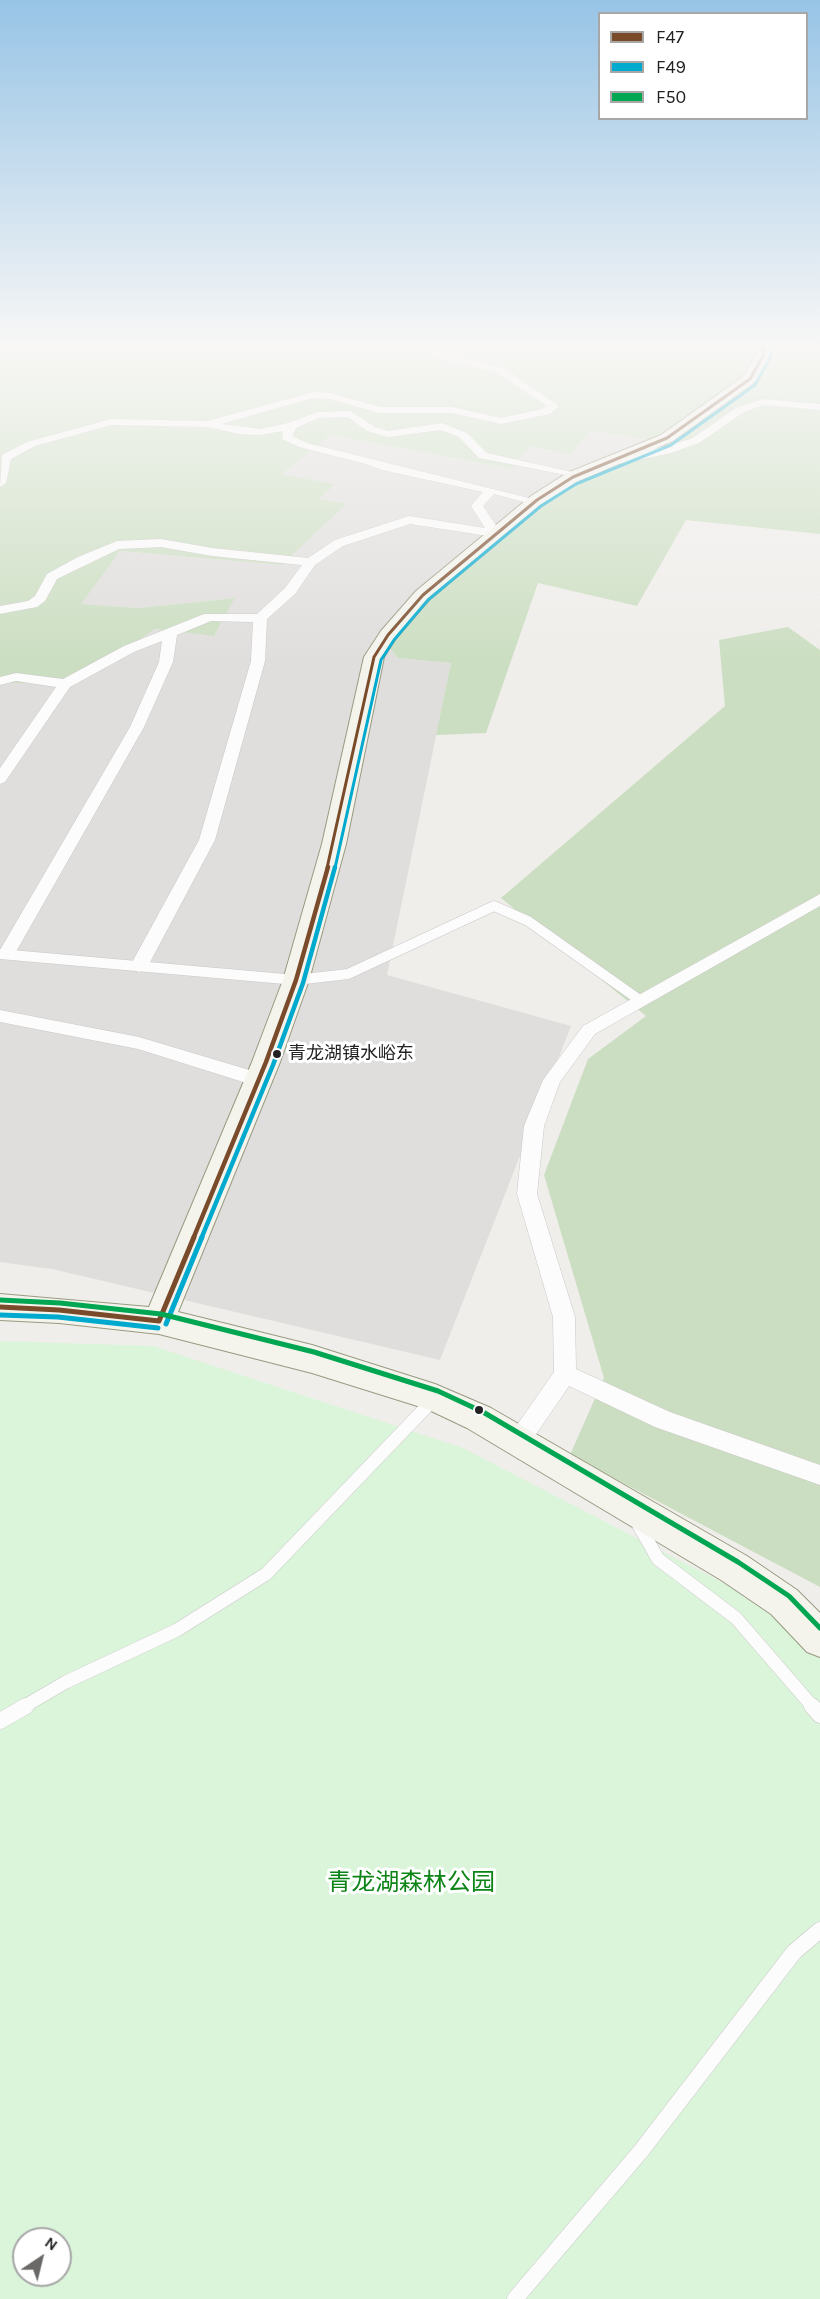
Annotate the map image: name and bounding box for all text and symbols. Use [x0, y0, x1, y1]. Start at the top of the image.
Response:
legend [598, 12, 808, 120]
text: F47 [656, 26, 684, 48]
text: F49 [656, 56, 686, 78]
text: F50 [656, 86, 686, 108]
place label: 青龙湖镇水峪东 [288, 1043, 414, 1065]
marker: 青龙湖镇水峪东 [271, 1048, 283, 1060]
unlabelled marker [473, 1404, 485, 1416]
park label: 青龙湖森林公园 [327, 1869, 495, 1897]
north arrow [12, 2227, 72, 2287]
text: N [41, 2232, 62, 2255]

